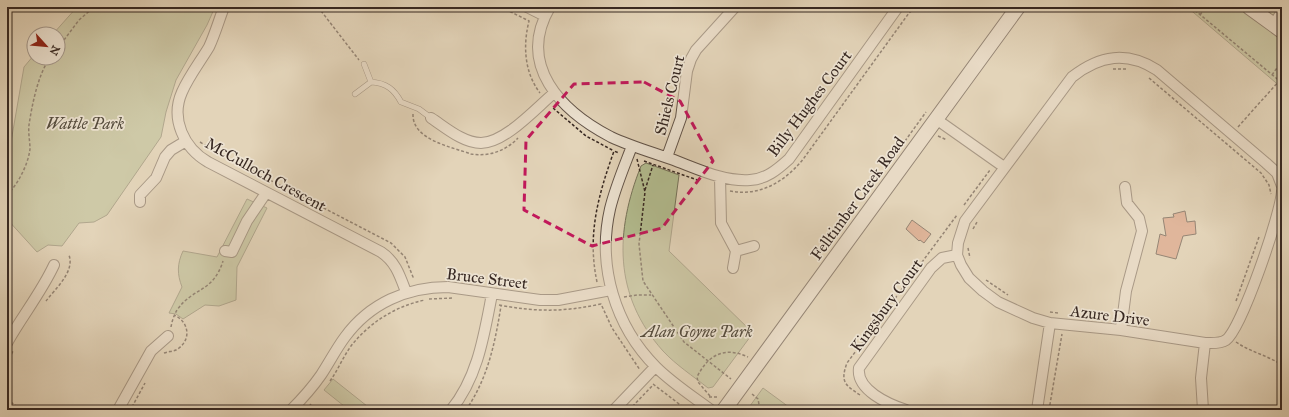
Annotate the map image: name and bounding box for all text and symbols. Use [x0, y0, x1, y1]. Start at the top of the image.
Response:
north arrow [26, 26, 66, 66]
text: N [46, 43, 62, 58]
street label: Billy Hughes Court [763, 46, 856, 161]
street label: Shiels Court [650, 53, 689, 137]
park label: Wattle Park [46, 114, 124, 133]
street label: McCulloch Crescent [202, 133, 330, 216]
street label: Felltimber Creek Road [806, 133, 908, 264]
street label: Kingsbury Court [846, 255, 927, 356]
street label: Bruce Street [445, 264, 529, 293]
street label: Azure Drive [1068, 301, 1151, 330]
park label: Alan Goyne Park [639, 322, 753, 341]

